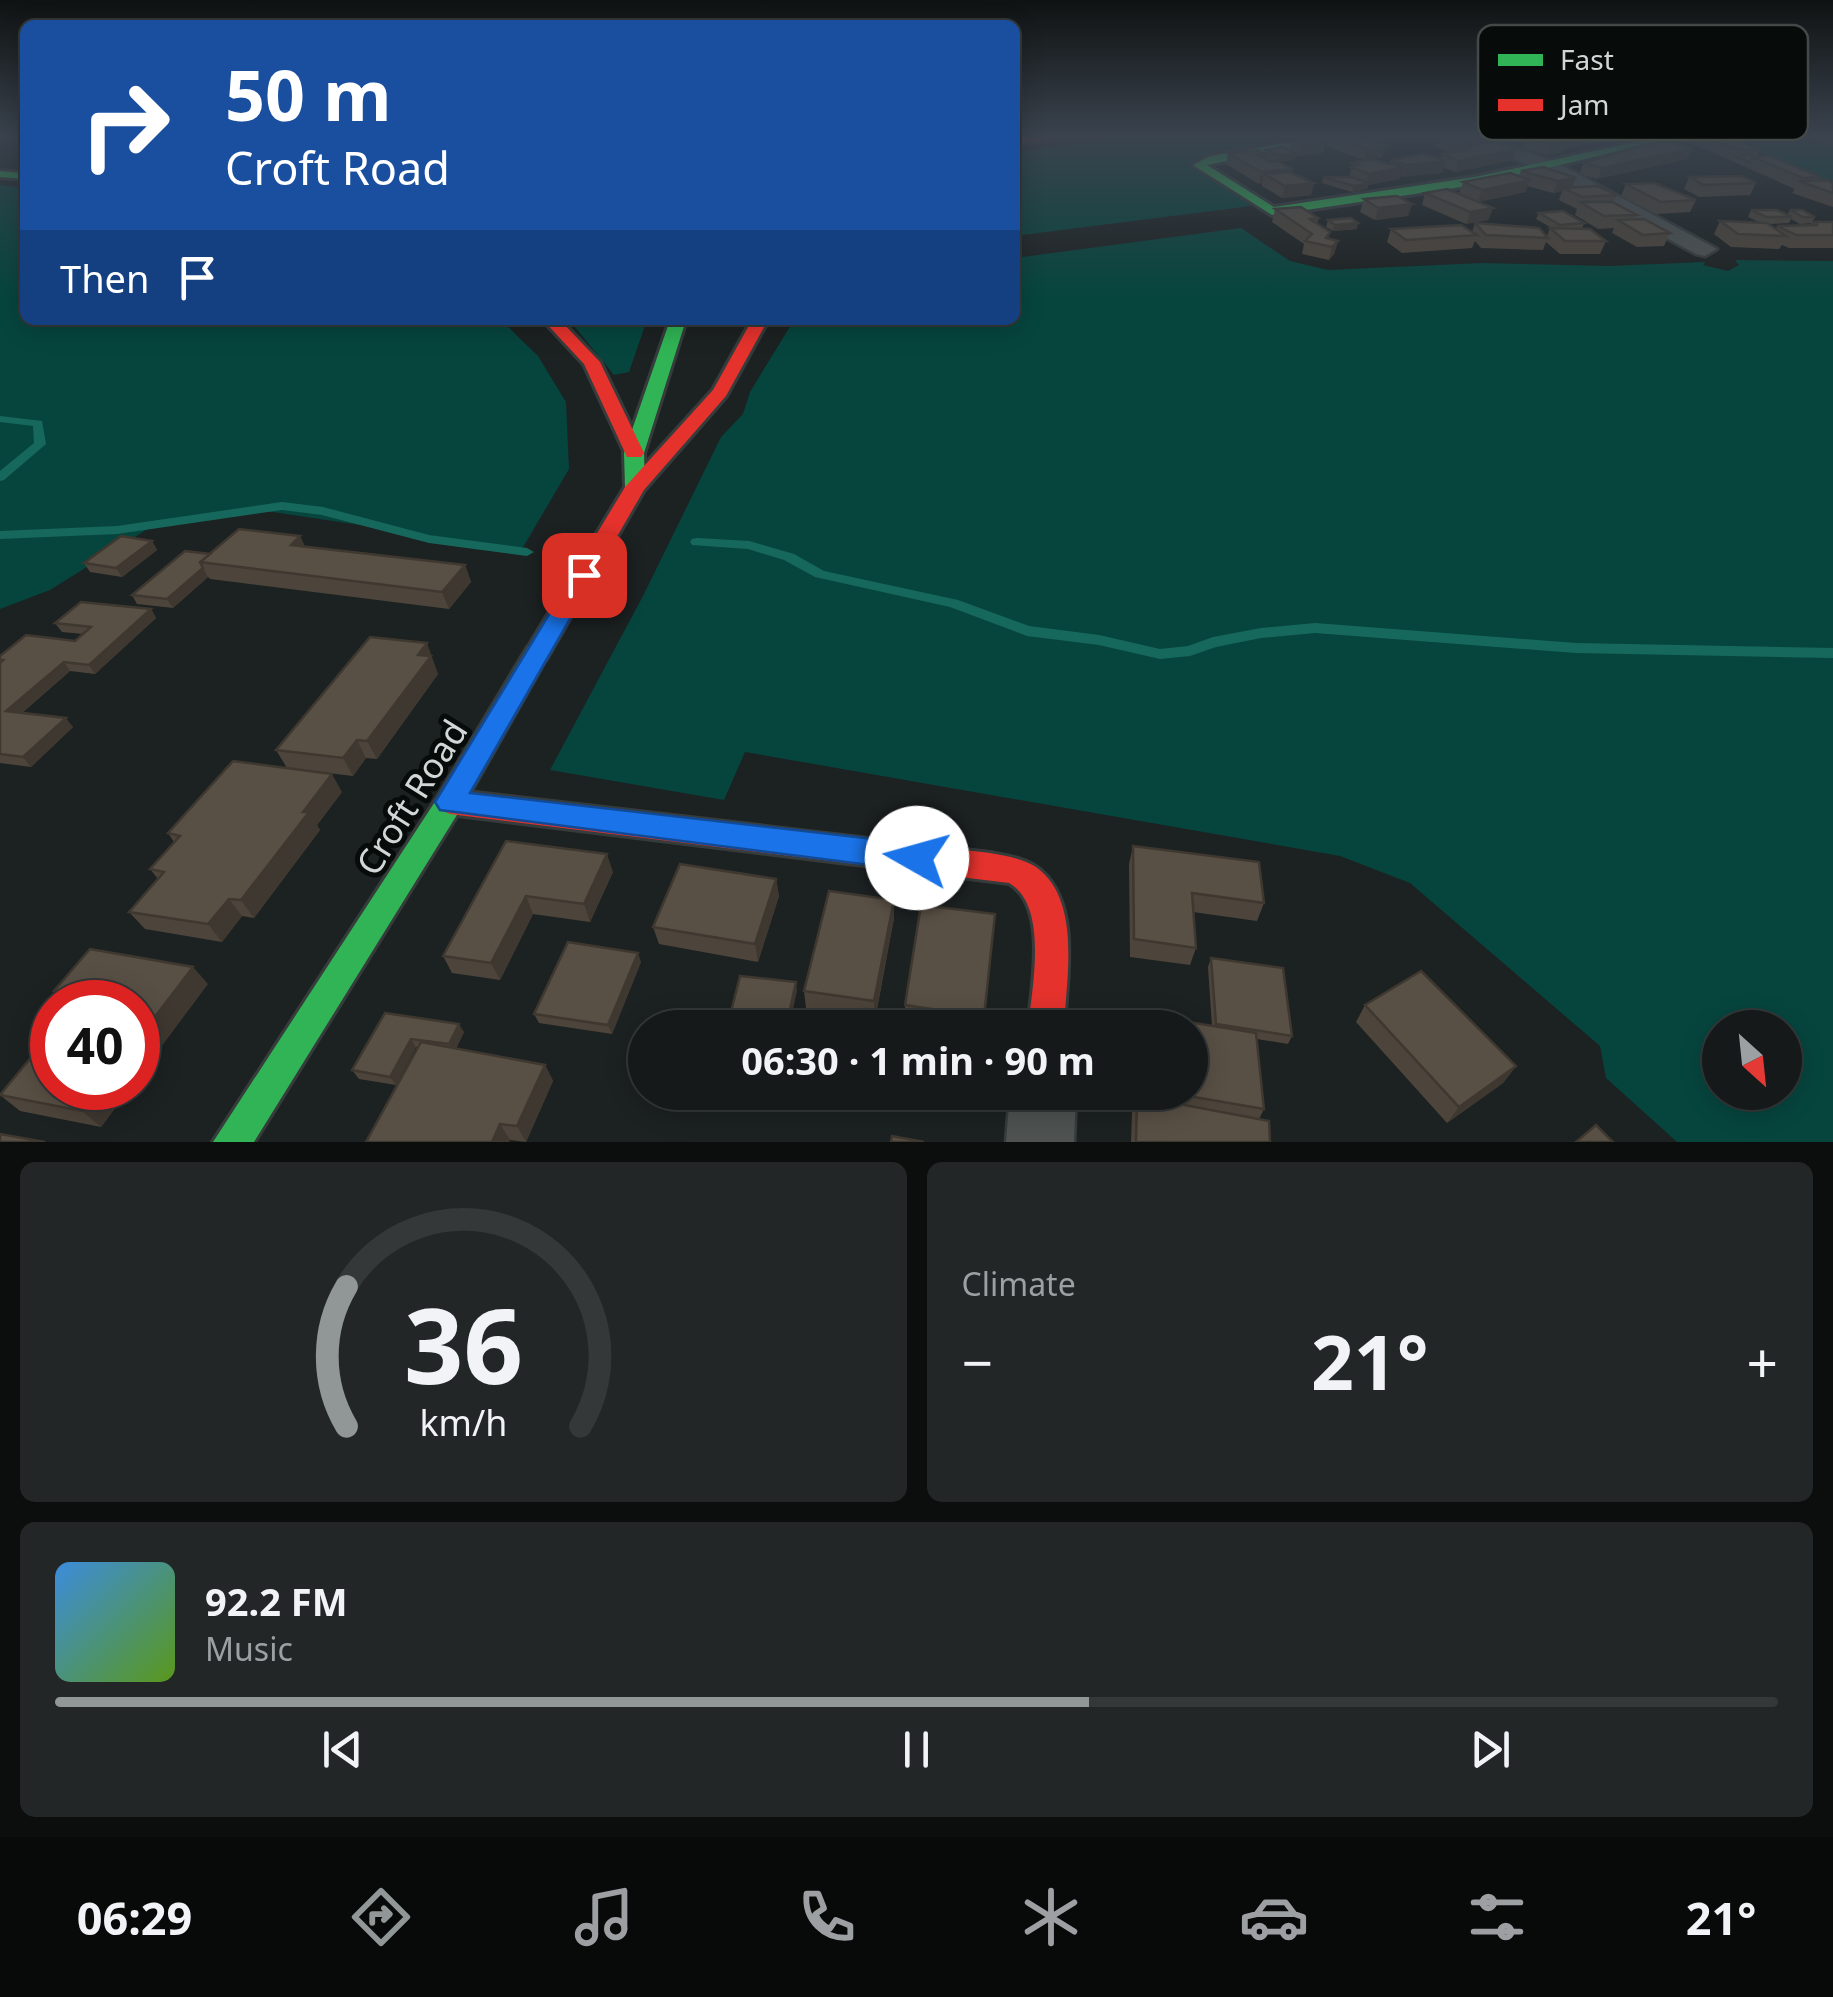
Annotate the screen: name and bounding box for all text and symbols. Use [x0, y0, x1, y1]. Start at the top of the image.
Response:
legend [1478, 25, 1808, 140]
text: Fast [1560, 40, 1614, 78]
text: 50 m [225, 46, 392, 142]
icon: right [60, 60, 190, 190]
text: Jam [1557, 85, 1610, 123]
text: Croft Road [225, 137, 450, 198]
icon: arrive [170, 250, 225, 305]
text: Then [60, 252, 150, 304]
pin [542, 533, 627, 618]
icon: arrive [557, 548, 612, 603]
street label: Croft Road [345, 710, 477, 884]
position arrow [865, 806, 969, 910]
speed limit sign: 40 [30, 980, 160, 1110]
north arrow [1702, 1010, 1802, 1110]
map controls [1702, 1010, 1802, 1110]
text: 06:30 · 1 min · 90 m [741, 1034, 1095, 1086]
text: Climate [962, 1262, 1076, 1305]
text: 36 [404, 1273, 523, 1414]
text: 21° [1311, 1310, 1429, 1412]
text: − [962, 1324, 993, 1399]
text: + [1747, 1324, 1778, 1399]
text: km/h [419, 1398, 507, 1446]
text: 92.2 FM [205, 1575, 347, 1627]
text: Music [205, 1627, 293, 1670]
icon: previous [315, 1722, 370, 1777]
icon: pause [889, 1722, 944, 1777]
icon: next [1463, 1722, 1518, 1777]
icon: directions [346, 1882, 416, 1952]
icon: music [569, 1882, 639, 1952]
icon: phone [792, 1882, 862, 1952]
icon: climate [1016, 1882, 1086, 1952]
icon: car [1239, 1882, 1309, 1952]
icon: filters [1462, 1882, 1532, 1952]
text: 06:29 [77, 1887, 192, 1948]
text: 21° [1686, 1887, 1756, 1948]

